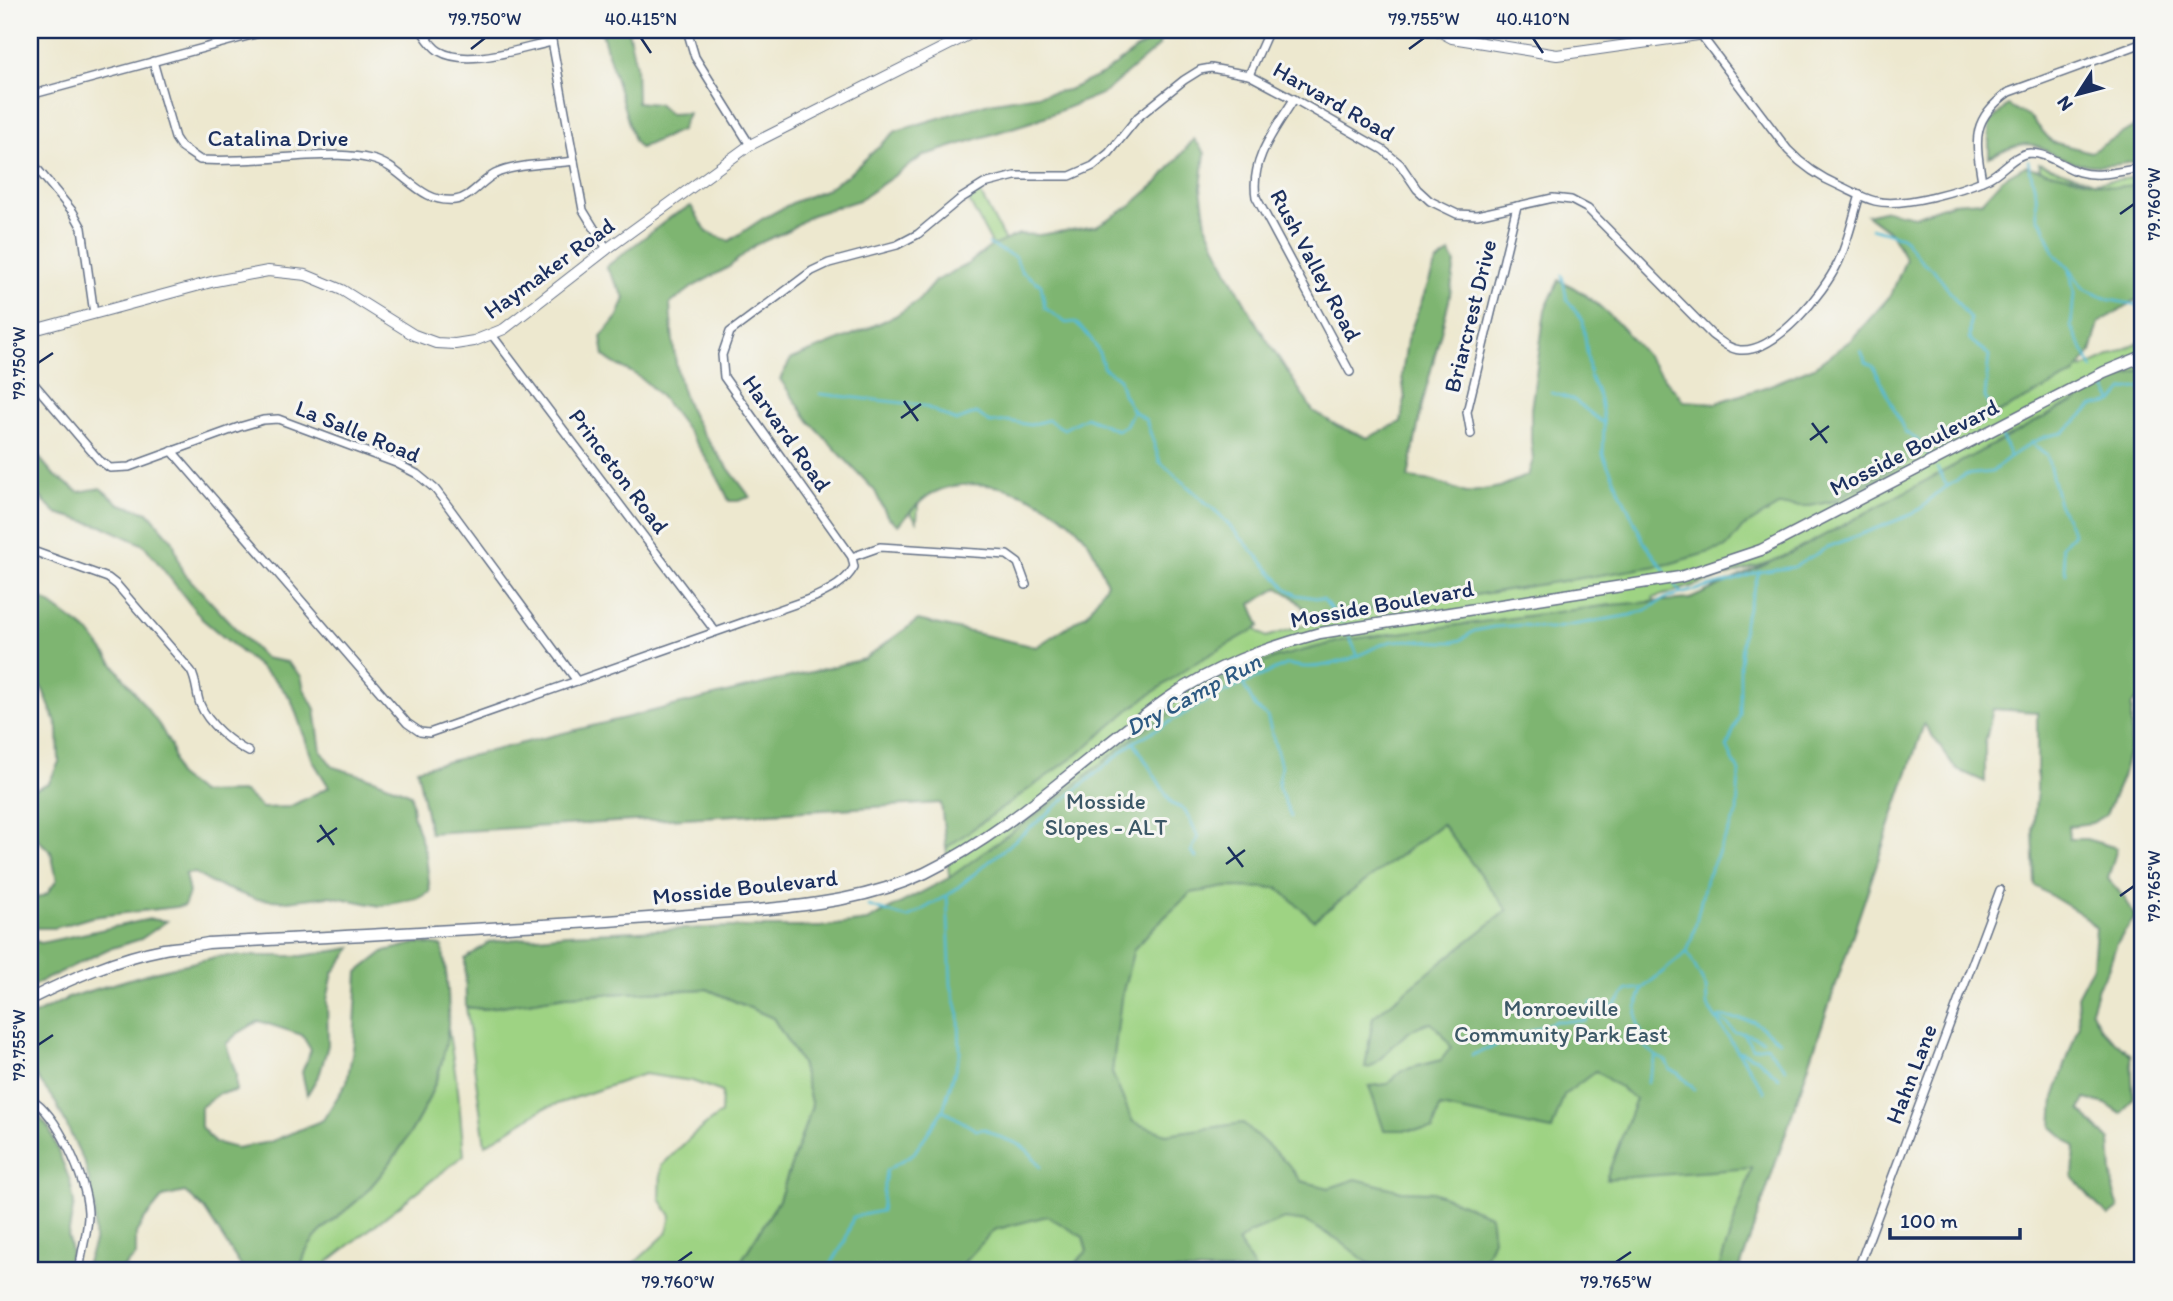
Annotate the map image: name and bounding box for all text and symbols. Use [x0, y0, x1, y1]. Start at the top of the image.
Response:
text: 79.750°W [449, 8, 521, 30]
text: 40.415°N [605, 8, 677, 30]
text: 79.755°W [1388, 8, 1460, 30]
text: 40.410°N [1496, 8, 1570, 30]
street label: Harvard Road [1268, 55, 1400, 147]
north arrow [2044, 60, 2114, 130]
text: N [2052, 92, 2078, 116]
street label: Catalina Drive [207, 124, 349, 152]
text: 79.760°W [2143, 167, 2165, 241]
street label: Rush Valley Road [1264, 184, 1368, 346]
street label: Haymaker Road [478, 211, 620, 325]
street label: Briarcrest Drive [1437, 237, 1503, 395]
text: 79.750°W [8, 327, 30, 399]
street label: Harvard Road [737, 369, 837, 497]
street label: Mosside Boulevard [1825, 392, 2004, 502]
street label: La Salle Road [292, 393, 425, 469]
street label: Princeton Road [563, 403, 675, 539]
street label: Mosside Boulevard [1288, 574, 1476, 634]
water label: Dry Camp Run [1120, 646, 1266, 742]
park label: Mosside Slopes - ALT [1045, 787, 1167, 841]
text: 79.765°W [2143, 850, 2165, 922]
street label: Mosside Boulevard [651, 863, 839, 911]
park label: Monroeville Community Park East [1454, 994, 1668, 1048]
text: 79.755°W [8, 1009, 30, 1081]
street label: Hahn Lane [1879, 1020, 1943, 1128]
scale bar [1890, 1196, 2019, 1240]
text: 100 m [1900, 1208, 1958, 1233]
text: 79.760°W [641, 1271, 715, 1293]
text: 79.765°W [1580, 1271, 1652, 1293]

